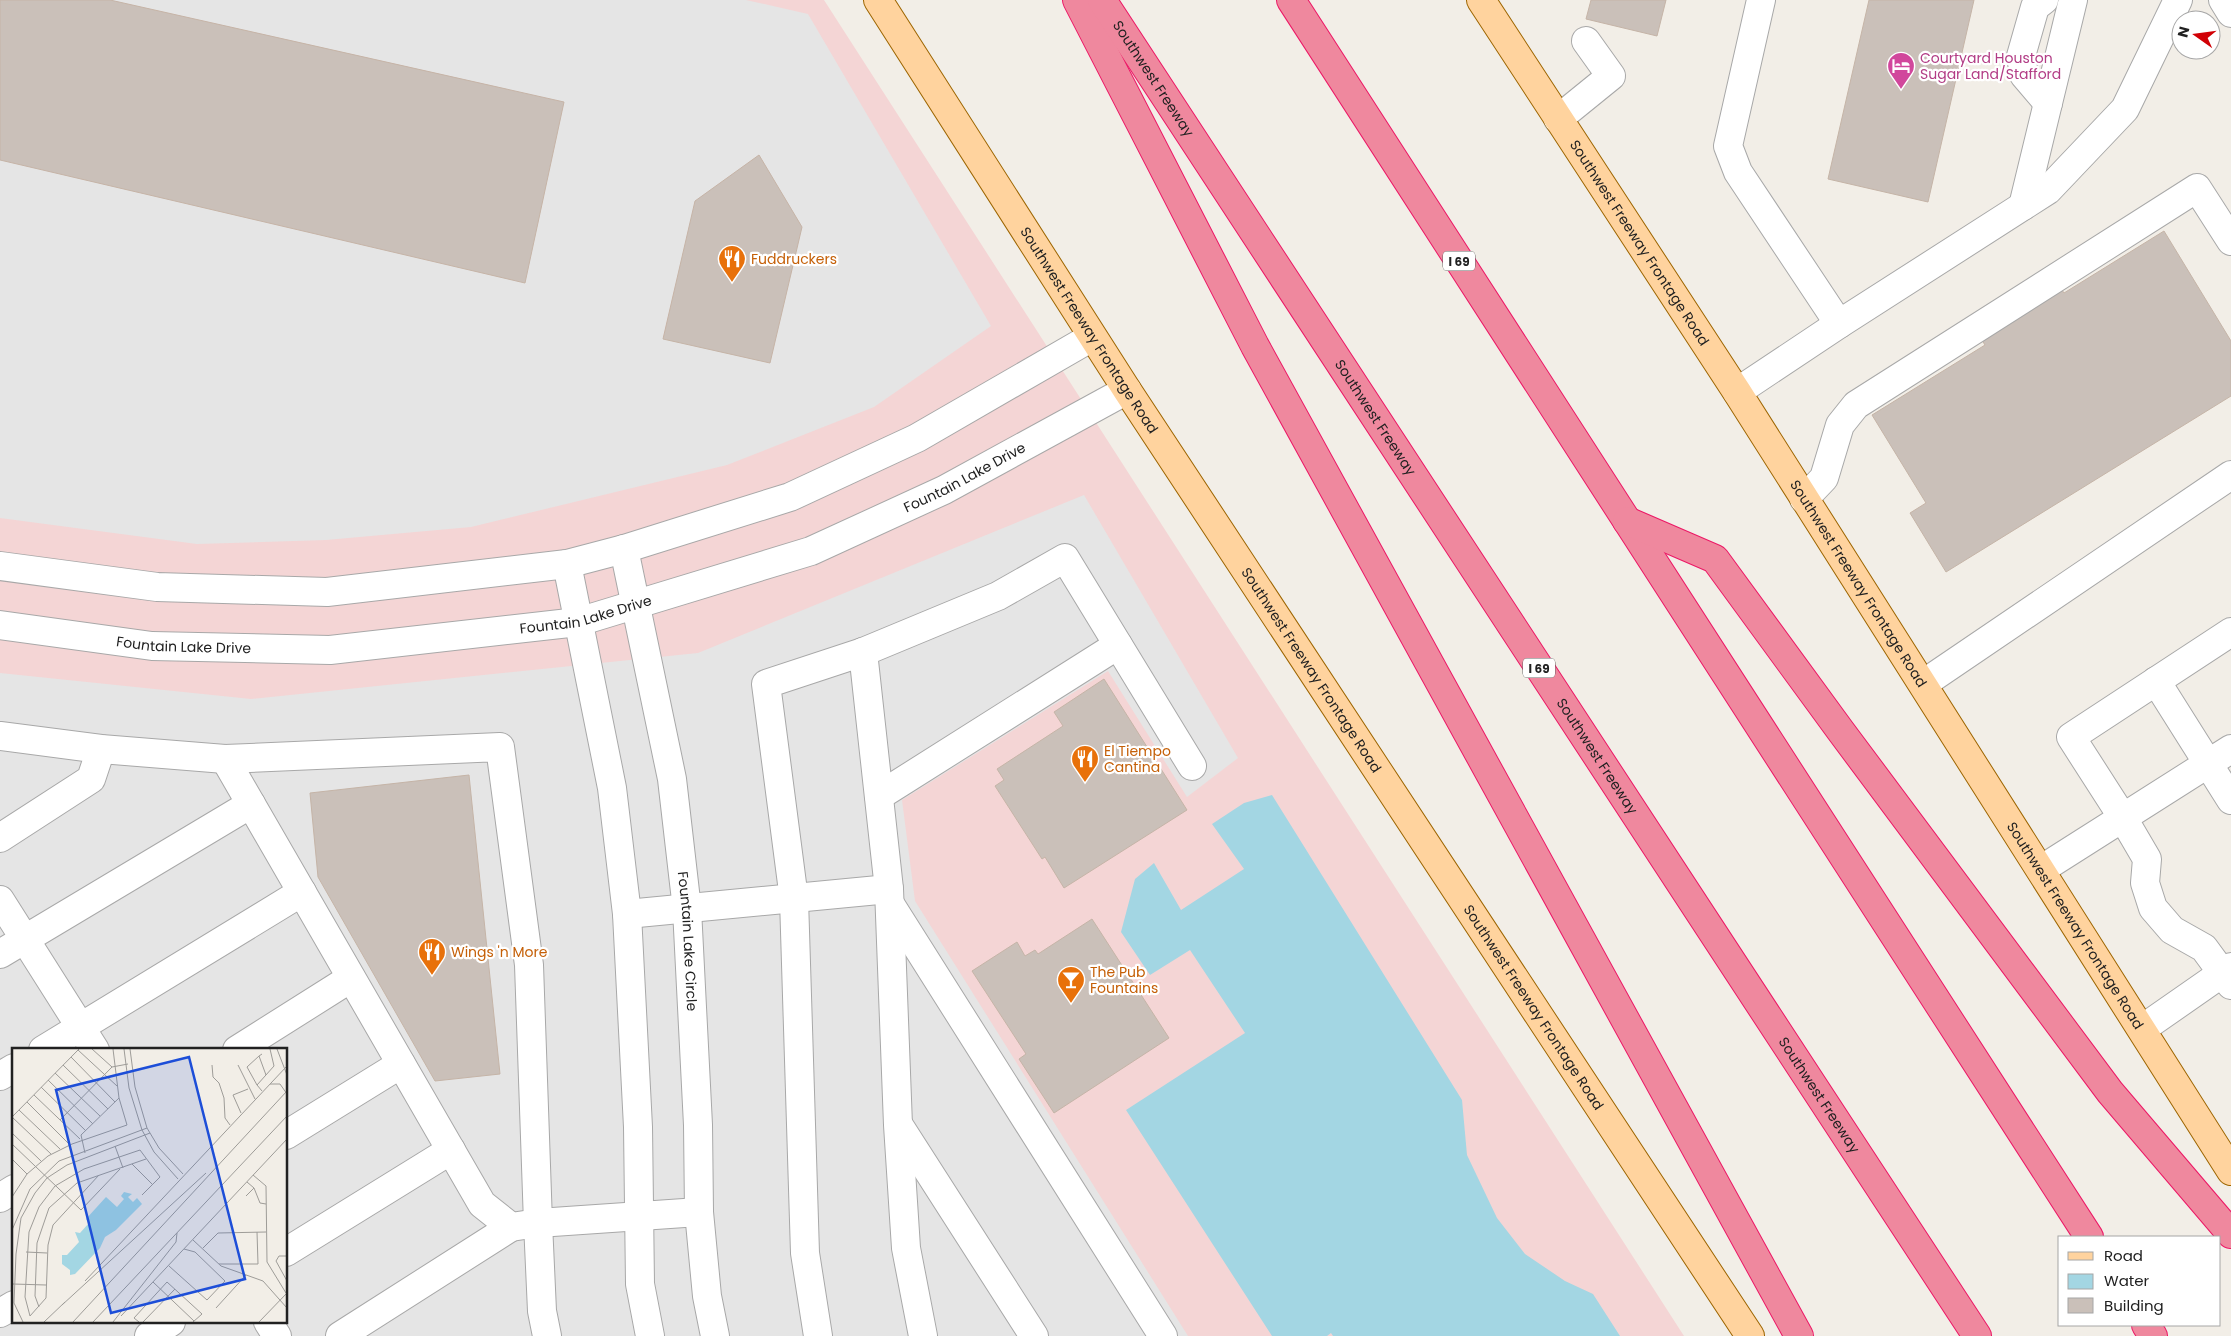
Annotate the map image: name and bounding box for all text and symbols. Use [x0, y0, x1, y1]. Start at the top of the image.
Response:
north arrow [2171, 10, 2221, 60]
street label: Southwest Freeway [1108, 17, 1199, 141]
text: N [2172, 24, 2194, 39]
place label: Courtyard Houston Sugar Land/Stafford [1920, 48, 2061, 84]
hotel icon: Courtyard Houston Sugar Land/Stafford [1886, 51, 1916, 90]
street label: Southwest Freeway Frontage Road [1565, 136, 1714, 350]
street label: Southwest Freeway Frontage Road [1015, 223, 1163, 437]
restaurant icon: Fuddruckers [717, 244, 747, 283]
place label: Fuddruckers [751, 249, 837, 269]
road number: I 69 [1443, 252, 1475, 270]
street label: Southwest Freeway [1330, 355, 1421, 480]
street label: Fountain Lake Drive [900, 437, 1029, 517]
street label: Southwest Freeway Frontage Road [1785, 476, 1932, 691]
street label: Southwest Freeway Frontage Road [1237, 563, 1386, 777]
street label: Fountain Lake Drive [519, 590, 654, 639]
street label: Fountain Lake Drive [115, 631, 252, 658]
road number: I 69 [1523, 658, 1555, 678]
street label: Southwest Freeway [1552, 694, 1643, 818]
place label: El Tiempo Cantina [1104, 741, 1171, 777]
restaurant icon: El Tiempo Cantina [1070, 744, 1100, 783]
street label: Southwest Freeway Frontage Road [2002, 818, 2149, 1033]
street label: Fountain Lake Circle [673, 870, 702, 1012]
street label: Southwest Freeway Frontage Road [1459, 901, 1609, 1114]
restaurant icon: Wings 'n More [417, 937, 447, 976]
place label: Wings 'n More [451, 942, 548, 962]
place label: The Pub Fountains [1090, 962, 1158, 998]
bar icon: The Pub Fountains [1056, 965, 1086, 1004]
street label: Southwest Freeway [1774, 1033, 1865, 1157]
inset map [12, 1048, 288, 1324]
legend [2058, 1236, 2221, 1326]
text: Road [2104, 1245, 2143, 1266]
text: Water [2104, 1270, 2150, 1291]
text: Building [2104, 1295, 2164, 1316]

